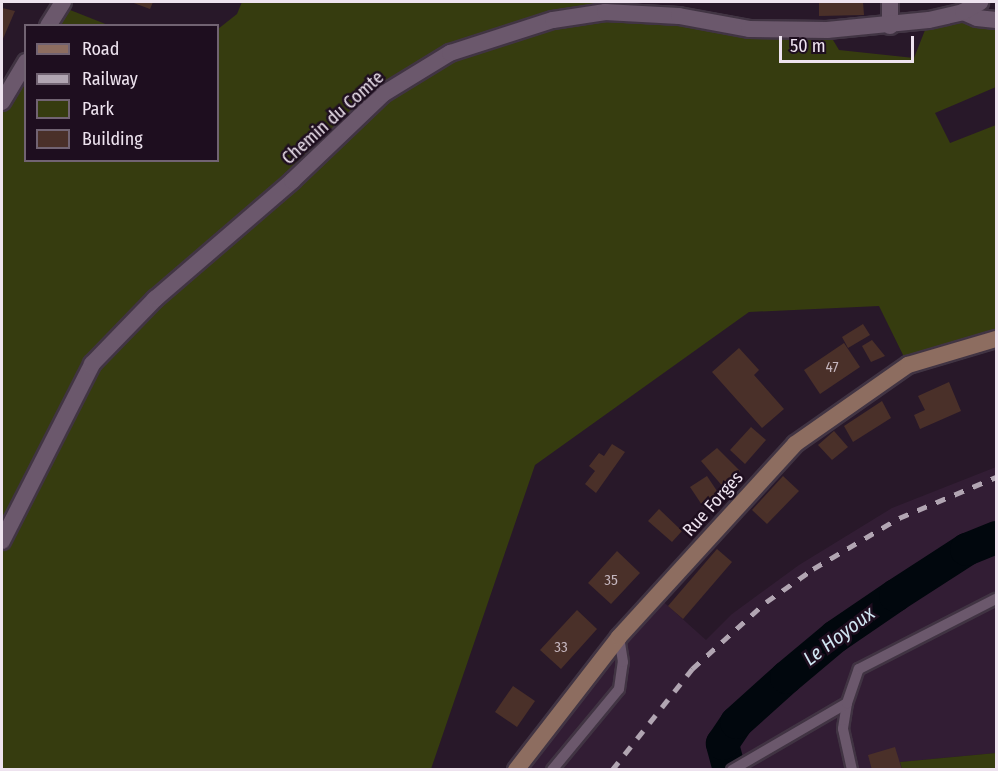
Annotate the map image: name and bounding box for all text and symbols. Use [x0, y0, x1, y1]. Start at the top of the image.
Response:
legend [24, 24, 219, 162]
scale bar [782, 24, 917, 62]
text: 50 m [790, 35, 826, 57]
text: Road [82, 38, 119, 60]
street label: Chemin du Comte [278, 67, 388, 169]
text: Railway [82, 68, 138, 90]
text: Park [82, 98, 114, 120]
text: Building [82, 128, 143, 150]
house number: 47 [825, 359, 839, 377]
street label: Rue Forges [678, 467, 748, 541]
house number: 35 [604, 572, 618, 590]
water label: Le Hoyoux [798, 601, 880, 671]
house number: 33 [554, 639, 568, 657]

